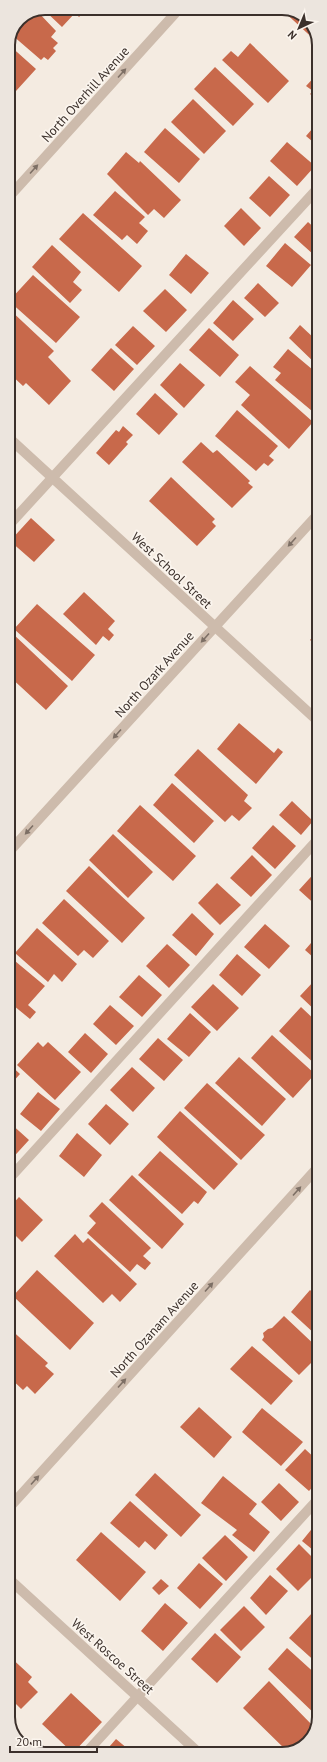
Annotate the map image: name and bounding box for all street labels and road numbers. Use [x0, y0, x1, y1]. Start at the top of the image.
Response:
street label: North Overhill Avenue [38, 43, 133, 146]
street label: West School Street [128, 529, 216, 613]
street label: North Ozark Avenue [111, 628, 198, 721]
street label: North Ozanam Avenue [107, 1278, 202, 1381]
street label: West Roscoe Street [68, 1615, 158, 1698]

